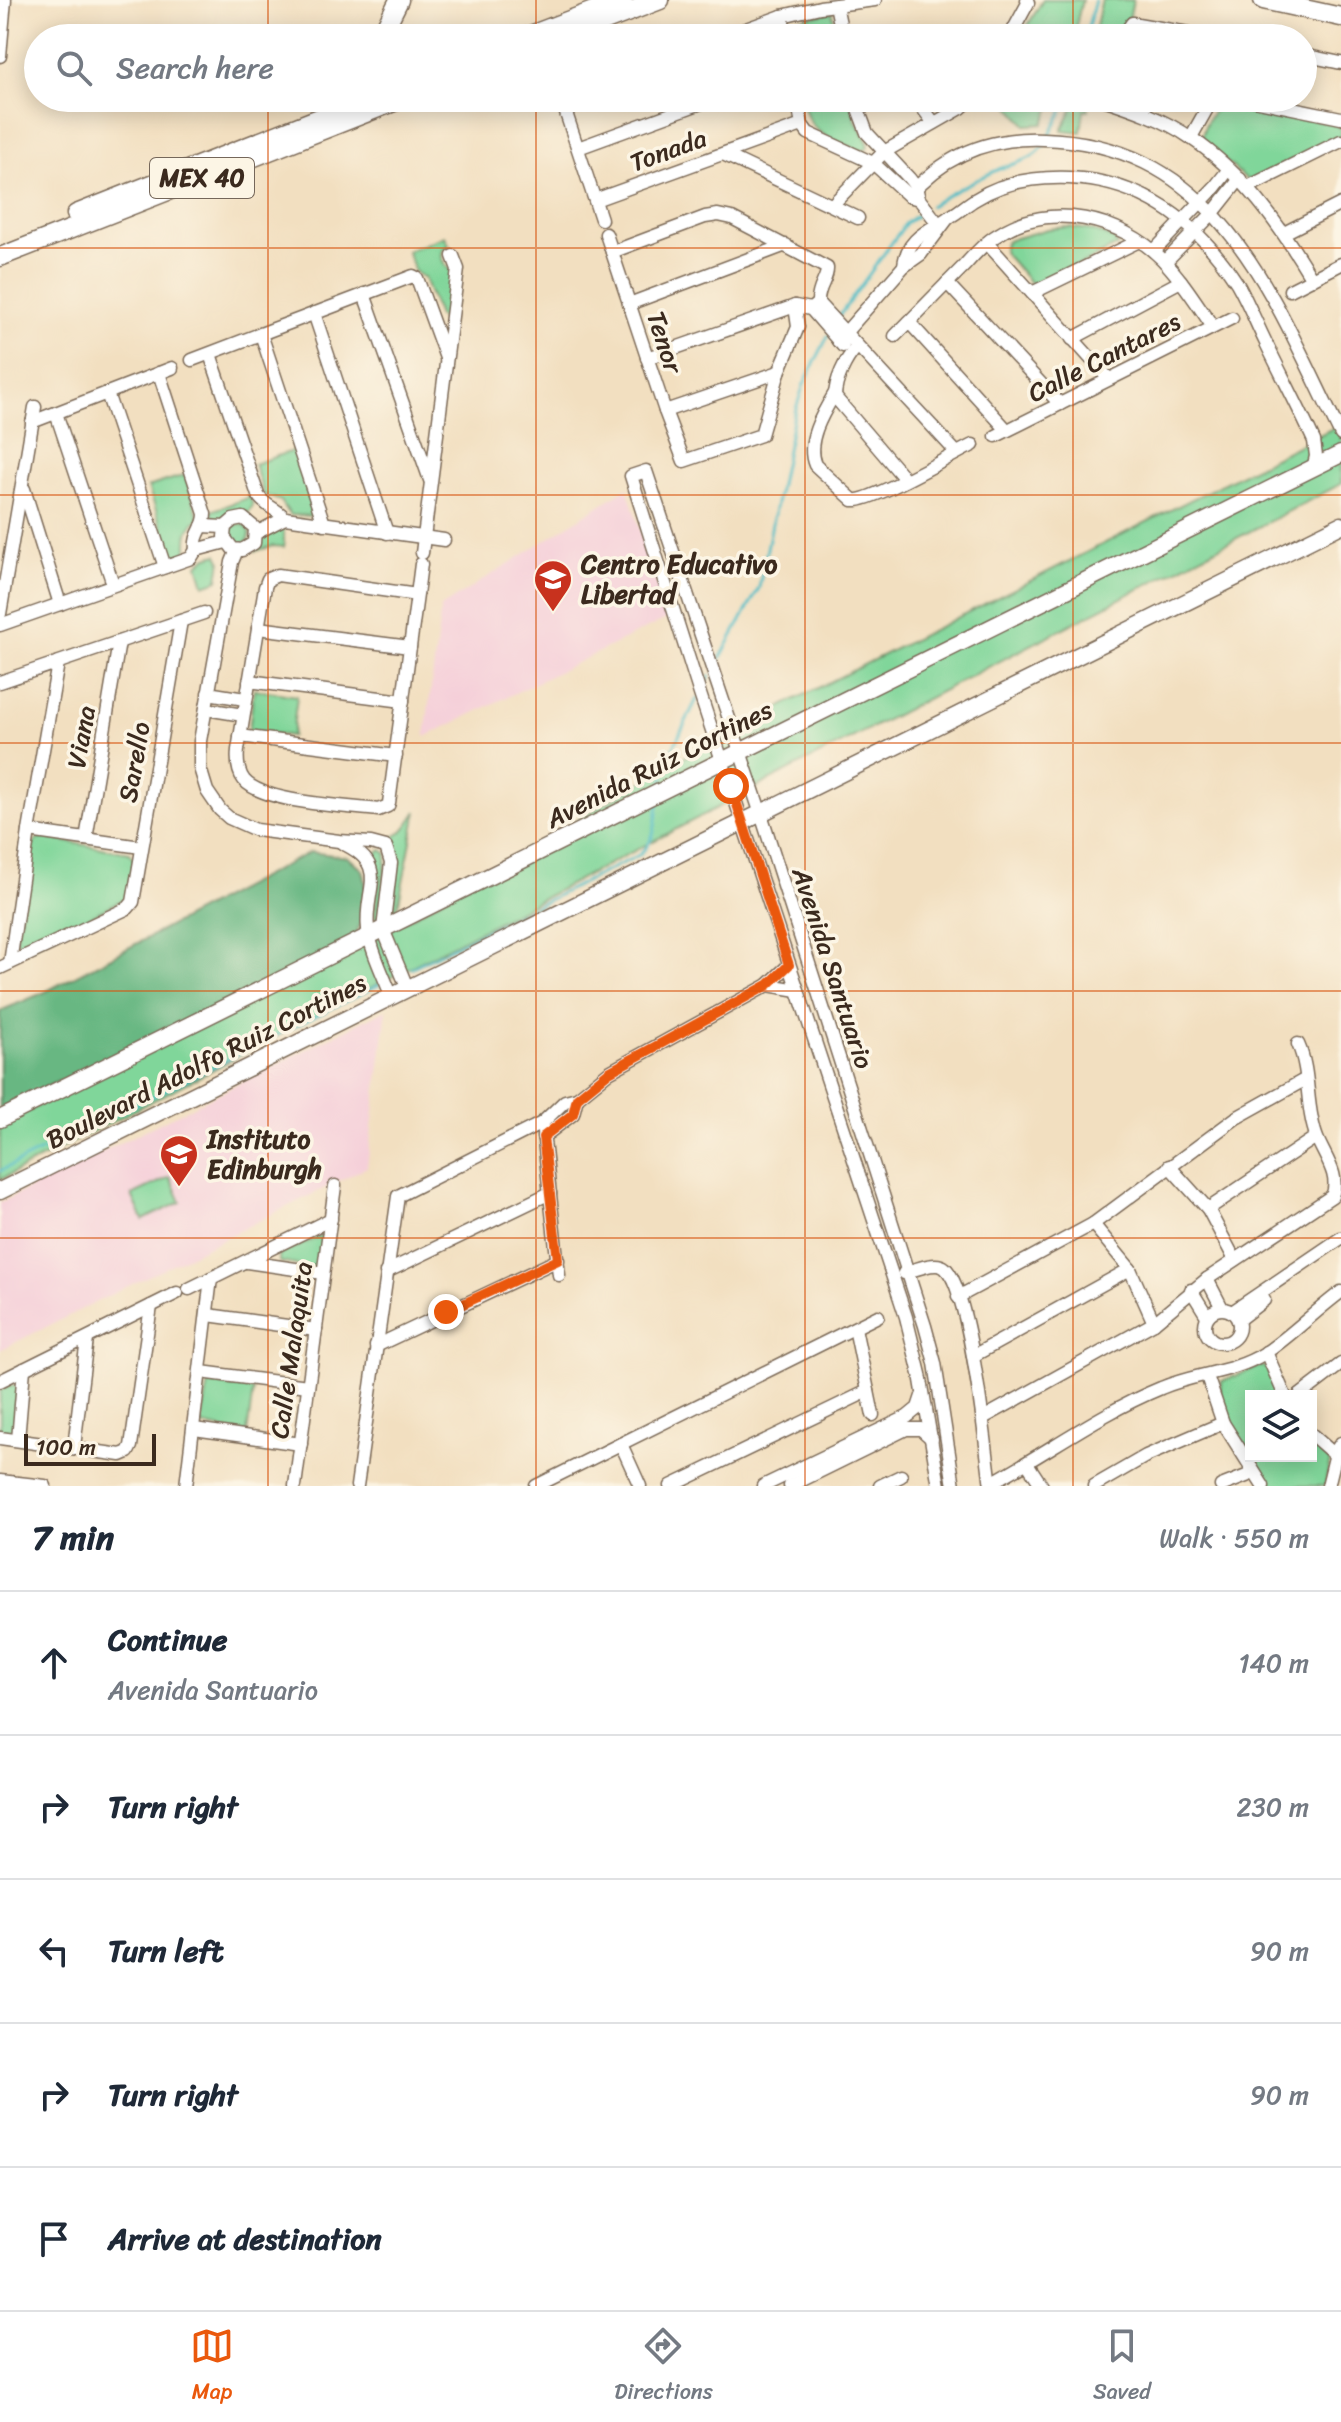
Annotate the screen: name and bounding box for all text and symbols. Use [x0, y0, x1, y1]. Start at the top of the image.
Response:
search box [24, 24, 1317, 112]
text: Search here [116, 41, 274, 95]
icon: search [52, 46, 96, 90]
street label: Tonada [623, 115, 713, 185]
road number: MEX 40 [150, 158, 254, 198]
street label: Calle Cantares [1019, 299, 1189, 415]
street label: Tenor [633, 305, 697, 381]
place label: Centro Educativo Libertad [580, 541, 777, 617]
school or university icon: Centro Educativo Libertad [532, 558, 574, 613]
street label: Avenida Ruiz Cortines [536, 687, 781, 842]
street label: Viana [53, 702, 109, 772]
street label: Sarello [104, 718, 164, 806]
route start [713, 768, 749, 804]
street label: Avenida Santuario [778, 860, 887, 1075]
street label: Boulevard Adolfo Ruiz Cortines [38, 960, 375, 1162]
place label: Instituto Edinburgh [205, 1116, 322, 1192]
school or university icon: Instituto Edinburgh [158, 1133, 200, 1188]
street label: Calle Malaquita [256, 1259, 326, 1441]
route end [428, 1294, 464, 1330]
map controls [1245, 1390, 1317, 1462]
button: layers [1245, 1390, 1317, 1462]
text: 100 m [36, 1428, 96, 1467]
scale bar [24, 1430, 156, 1466]
text: 7 min [32, 1508, 114, 1568]
text: Walk · 550 m [1159, 1515, 1309, 1561]
text: Continue [108, 1613, 227, 1667]
text: 140 m [1238, 1640, 1309, 1686]
icon: ahead [32, 1641, 76, 1685]
text: Avenida Santuario [108, 1667, 318, 1713]
text: Turn right [108, 1780, 238, 1834]
text: 230 m [1237, 1784, 1309, 1830]
icon: right [32, 1785, 76, 1829]
text: Turn left [108, 1924, 224, 1978]
text: 90 m [1250, 1928, 1309, 1974]
icon: left [32, 1929, 76, 1973]
text: Turn right [108, 2068, 238, 2122]
text: 90 m [1250, 2072, 1309, 2118]
icon: right [32, 2073, 76, 2117]
text: Arrive at destination [108, 2212, 382, 2266]
icon: arrive [32, 2217, 76, 2261]
tab: Map [190, 2324, 234, 2411]
tab: Directions [614, 2324, 713, 2411]
tab: Saved [1093, 2324, 1151, 2411]

